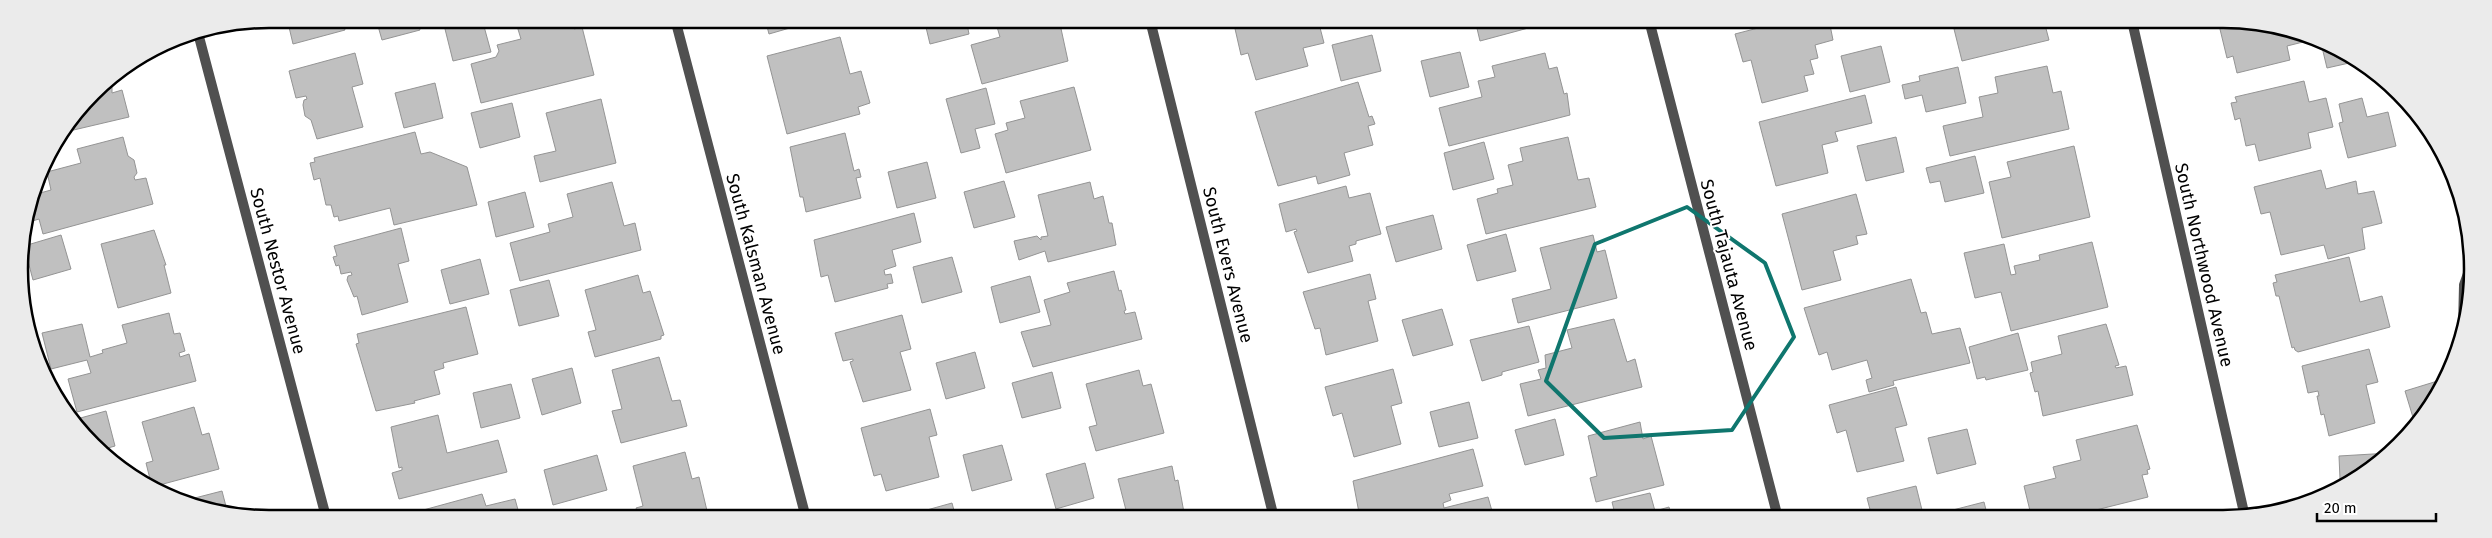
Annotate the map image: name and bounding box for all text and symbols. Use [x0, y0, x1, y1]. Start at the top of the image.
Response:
street label: South Northwood Avenue [2170, 161, 2238, 369]
street label: South Kalsman Avenue [721, 171, 791, 357]
street label: South Tajauta Avenue [1696, 177, 1762, 353]
street label: South Nestor Avenue [245, 185, 311, 357]
street label: South Evers Avenue [1198, 185, 1258, 345]
scale bar [2317, 490, 2436, 522]
text: 20 m [2324, 499, 2357, 517]

